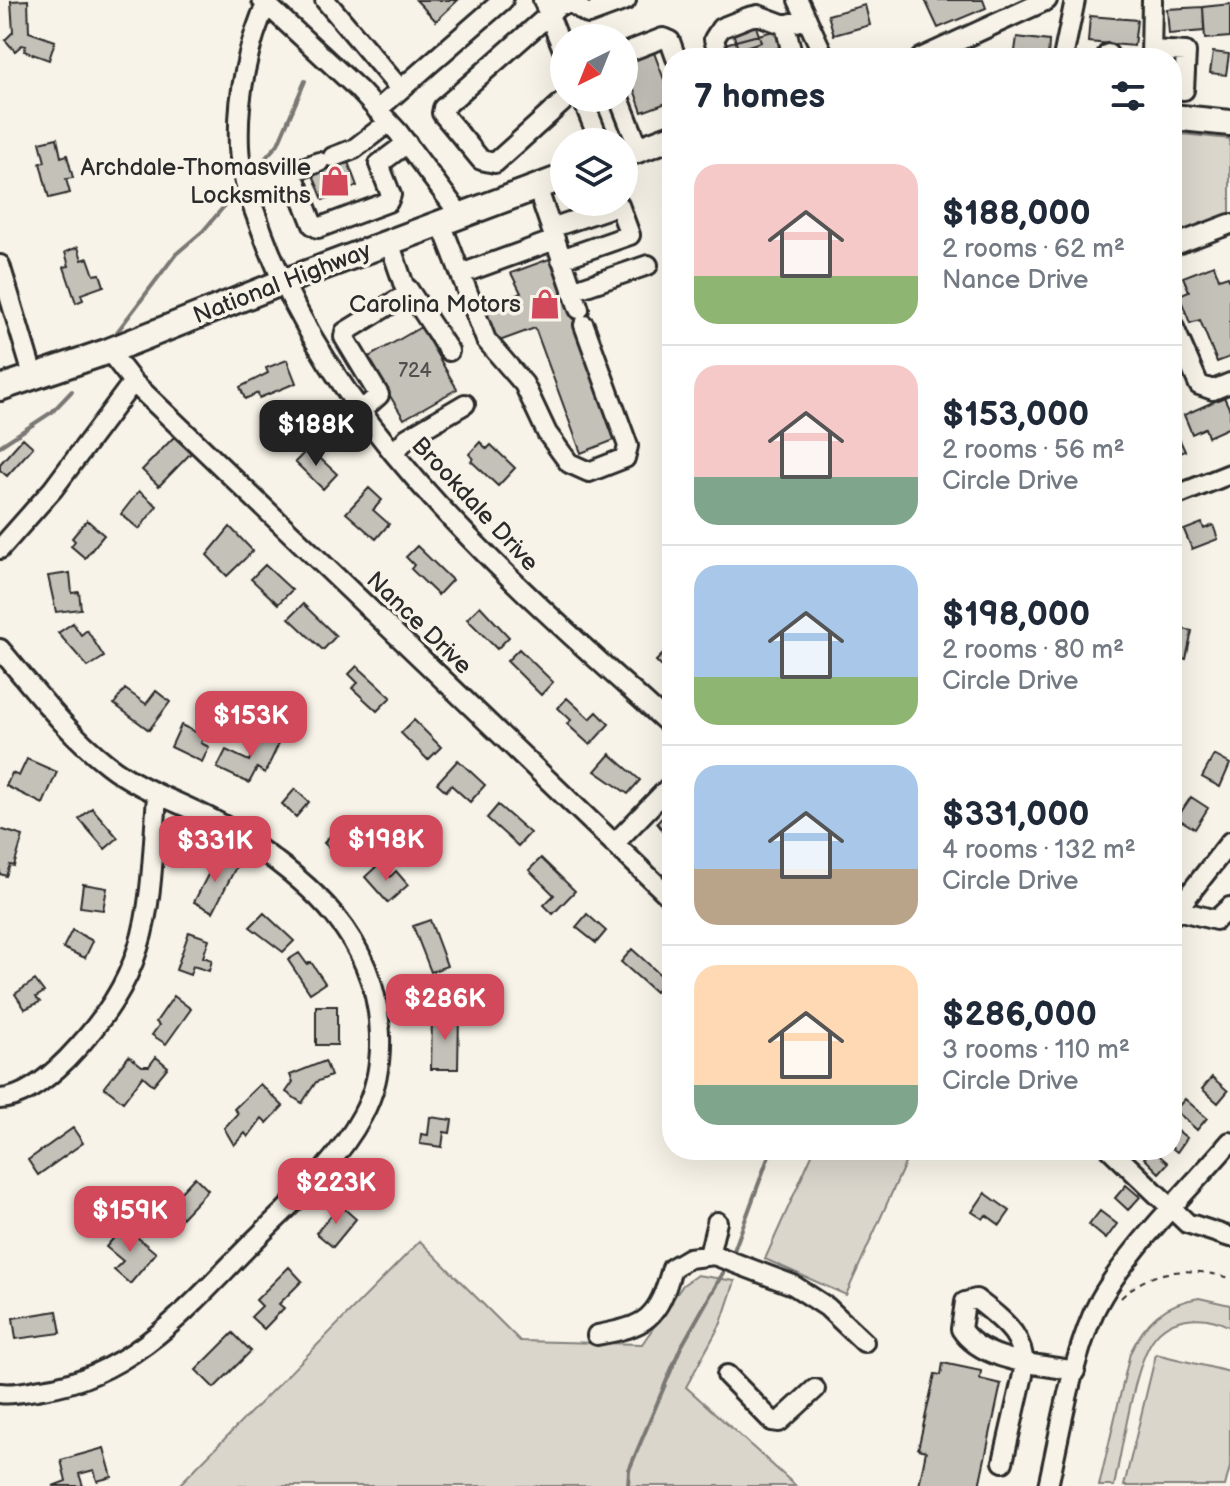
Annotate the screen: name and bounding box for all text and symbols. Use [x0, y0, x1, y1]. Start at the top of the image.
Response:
north arrow [550, 24, 638, 112]
map controls [550, 24, 638, 216]
icon: filters [1106, 74, 1150, 118]
text: 7 homes [694, 76, 825, 117]
button: layers [550, 128, 638, 216]
place label: Archdale-Thomasville Locksmiths [81, 153, 311, 210]
shop icon: Archdale-Thomasville Locksmiths [318, 164, 352, 198]
text: $188,000 [942, 193, 1091, 234]
icon: home [758, 196, 854, 292]
text: 2 rooms · 62 m² [942, 234, 1125, 265]
street label: National Highway [189, 236, 375, 330]
text: Nance Drive [942, 265, 1088, 296]
shop icon: Carolina Motors [528, 287, 562, 321]
place label: Carolina Motors [349, 290, 521, 319]
house number: 724 [398, 359, 432, 383]
text: $153,000 [942, 394, 1089, 435]
icon: home [758, 397, 854, 493]
pin: $188K [260, 400, 372, 468]
text: $188K [277, 410, 355, 441]
street label: Brookdale Drive [405, 431, 545, 577]
text: 2 rooms · 56 m² [942, 435, 1125, 466]
text: Circle Drive [942, 466, 1078, 497]
street label: Nance Drive [360, 566, 478, 680]
text: $198,000 [942, 594, 1090, 635]
icon: home [758, 597, 854, 693]
text: 2 rooms · 80 m² [942, 635, 1124, 666]
text: Circle Drive [942, 666, 1078, 697]
pin: $153K [195, 691, 307, 759]
text: $153K [213, 701, 289, 732]
text: $331,000 [942, 794, 1090, 835]
icon: home [758, 797, 854, 893]
pin: $198K [330, 815, 442, 883]
pin: $331K [159, 816, 271, 884]
text: $198K [348, 825, 424, 856]
text: $331K [177, 826, 253, 857]
text: 4 rooms · 132 m² [942, 835, 1136, 866]
text: Circle Drive [942, 866, 1078, 897]
pin: $286K [389, 974, 501, 1042]
text: $286K [404, 984, 486, 1015]
text: $286,000 [942, 994, 1097, 1035]
icon: home [758, 997, 854, 1093]
text: 3 rooms · 110 m² [942, 1035, 1130, 1066]
text: Circle Drive [942, 1066, 1078, 1097]
pin: $223K [280, 1158, 392, 1226]
text: $223K [296, 1168, 376, 1199]
pin: $159K [74, 1186, 186, 1254]
text: $159K [92, 1196, 168, 1227]

